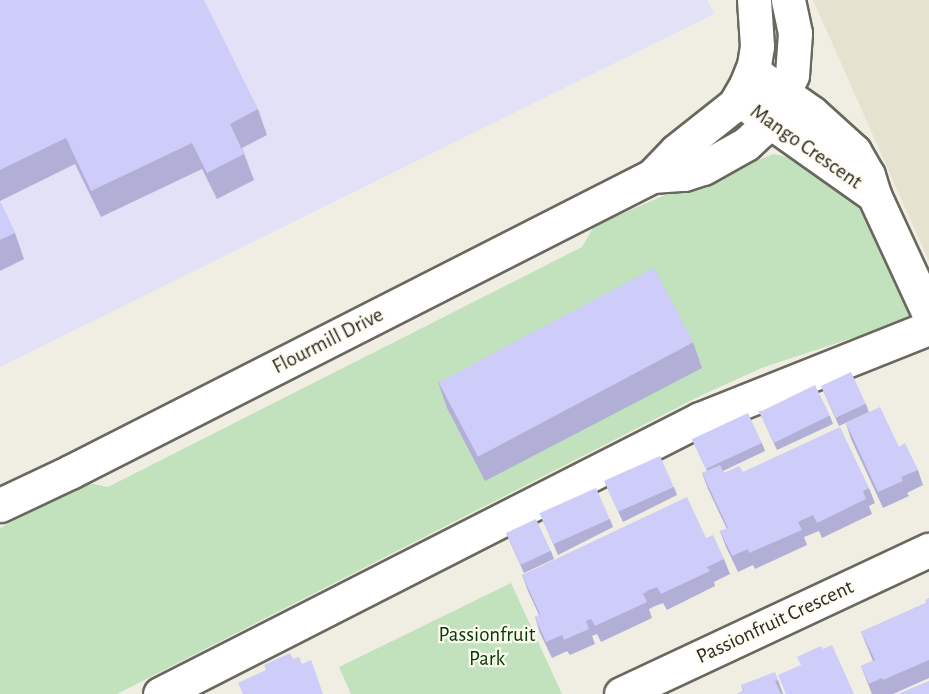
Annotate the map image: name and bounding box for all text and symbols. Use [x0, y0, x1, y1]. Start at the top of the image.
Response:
street label: Mango Crescent [745, 99, 867, 195]
street label: Flourmill Drive [268, 302, 388, 380]
street label: Passionfruit Crescent [692, 575, 858, 669]
park label: Passionfruit Park [438, 622, 536, 672]

